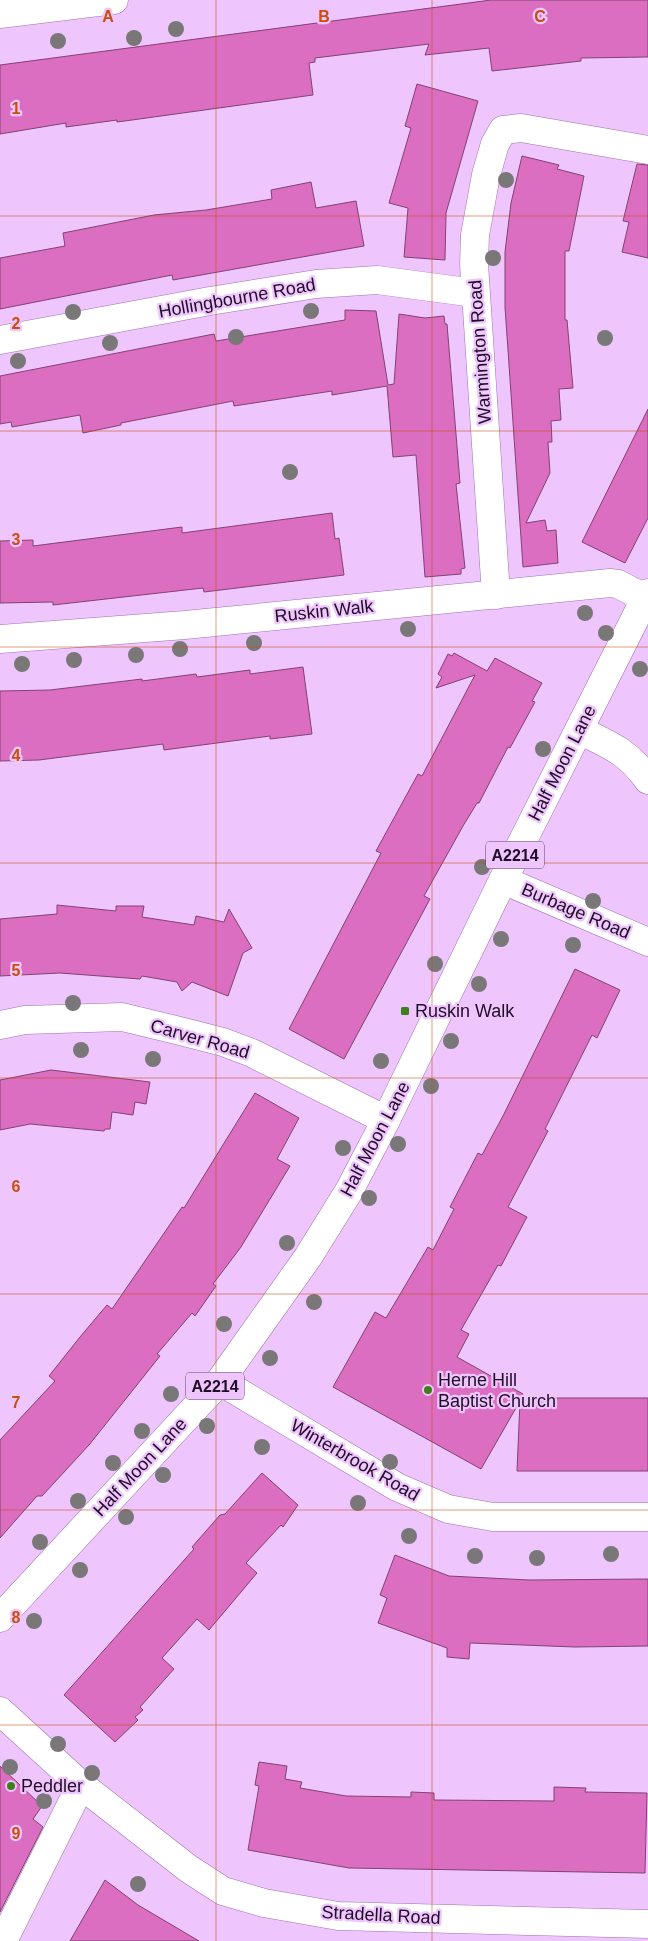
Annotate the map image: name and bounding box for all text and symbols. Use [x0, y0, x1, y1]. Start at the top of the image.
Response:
text: A [102, 8, 114, 25]
text: B [318, 8, 330, 25]
text: C [534, 8, 546, 25]
text: 1 [12, 100, 21, 117]
street label: Hollingbourne Road [157, 274, 317, 322]
street label: Warmington Road [465, 279, 495, 425]
text: 2 [12, 315, 21, 332]
text: 3 [12, 531, 21, 548]
street label: Ruskin Walk [274, 596, 375, 626]
street label: Half Moon Lane [524, 702, 600, 824]
text: 4 [12, 747, 21, 764]
road number: A2214 [486, 842, 544, 868]
street label: Burbage Road [519, 879, 633, 943]
text: 5 [12, 962, 21, 979]
place label: Ruskin Walk [415, 1001, 515, 1021]
marker: Ruskin Walk [399, 1005, 411, 1017]
street label: Carver Road [148, 1015, 252, 1063]
street label: Half Moon Lane [336, 1078, 414, 1200]
text: 6 [12, 1178, 21, 1195]
place label: Herne Hill Baptist Church [438, 1370, 556, 1411]
road number: A2214 [186, 1372, 244, 1400]
marker: Herne Hill Baptist Church [422, 1384, 434, 1396]
text: 7 [12, 1394, 21, 1411]
street label: Half Moon Lane [89, 1414, 191, 1520]
street label: Winterbrook Road [287, 1415, 423, 1505]
text: 8 [12, 1609, 21, 1626]
place label: Peddler [21, 1776, 83, 1796]
marker: Peddler [5, 1780, 17, 1792]
text: 9 [12, 1825, 21, 1842]
street label: Stradella Road [321, 1902, 441, 1928]

